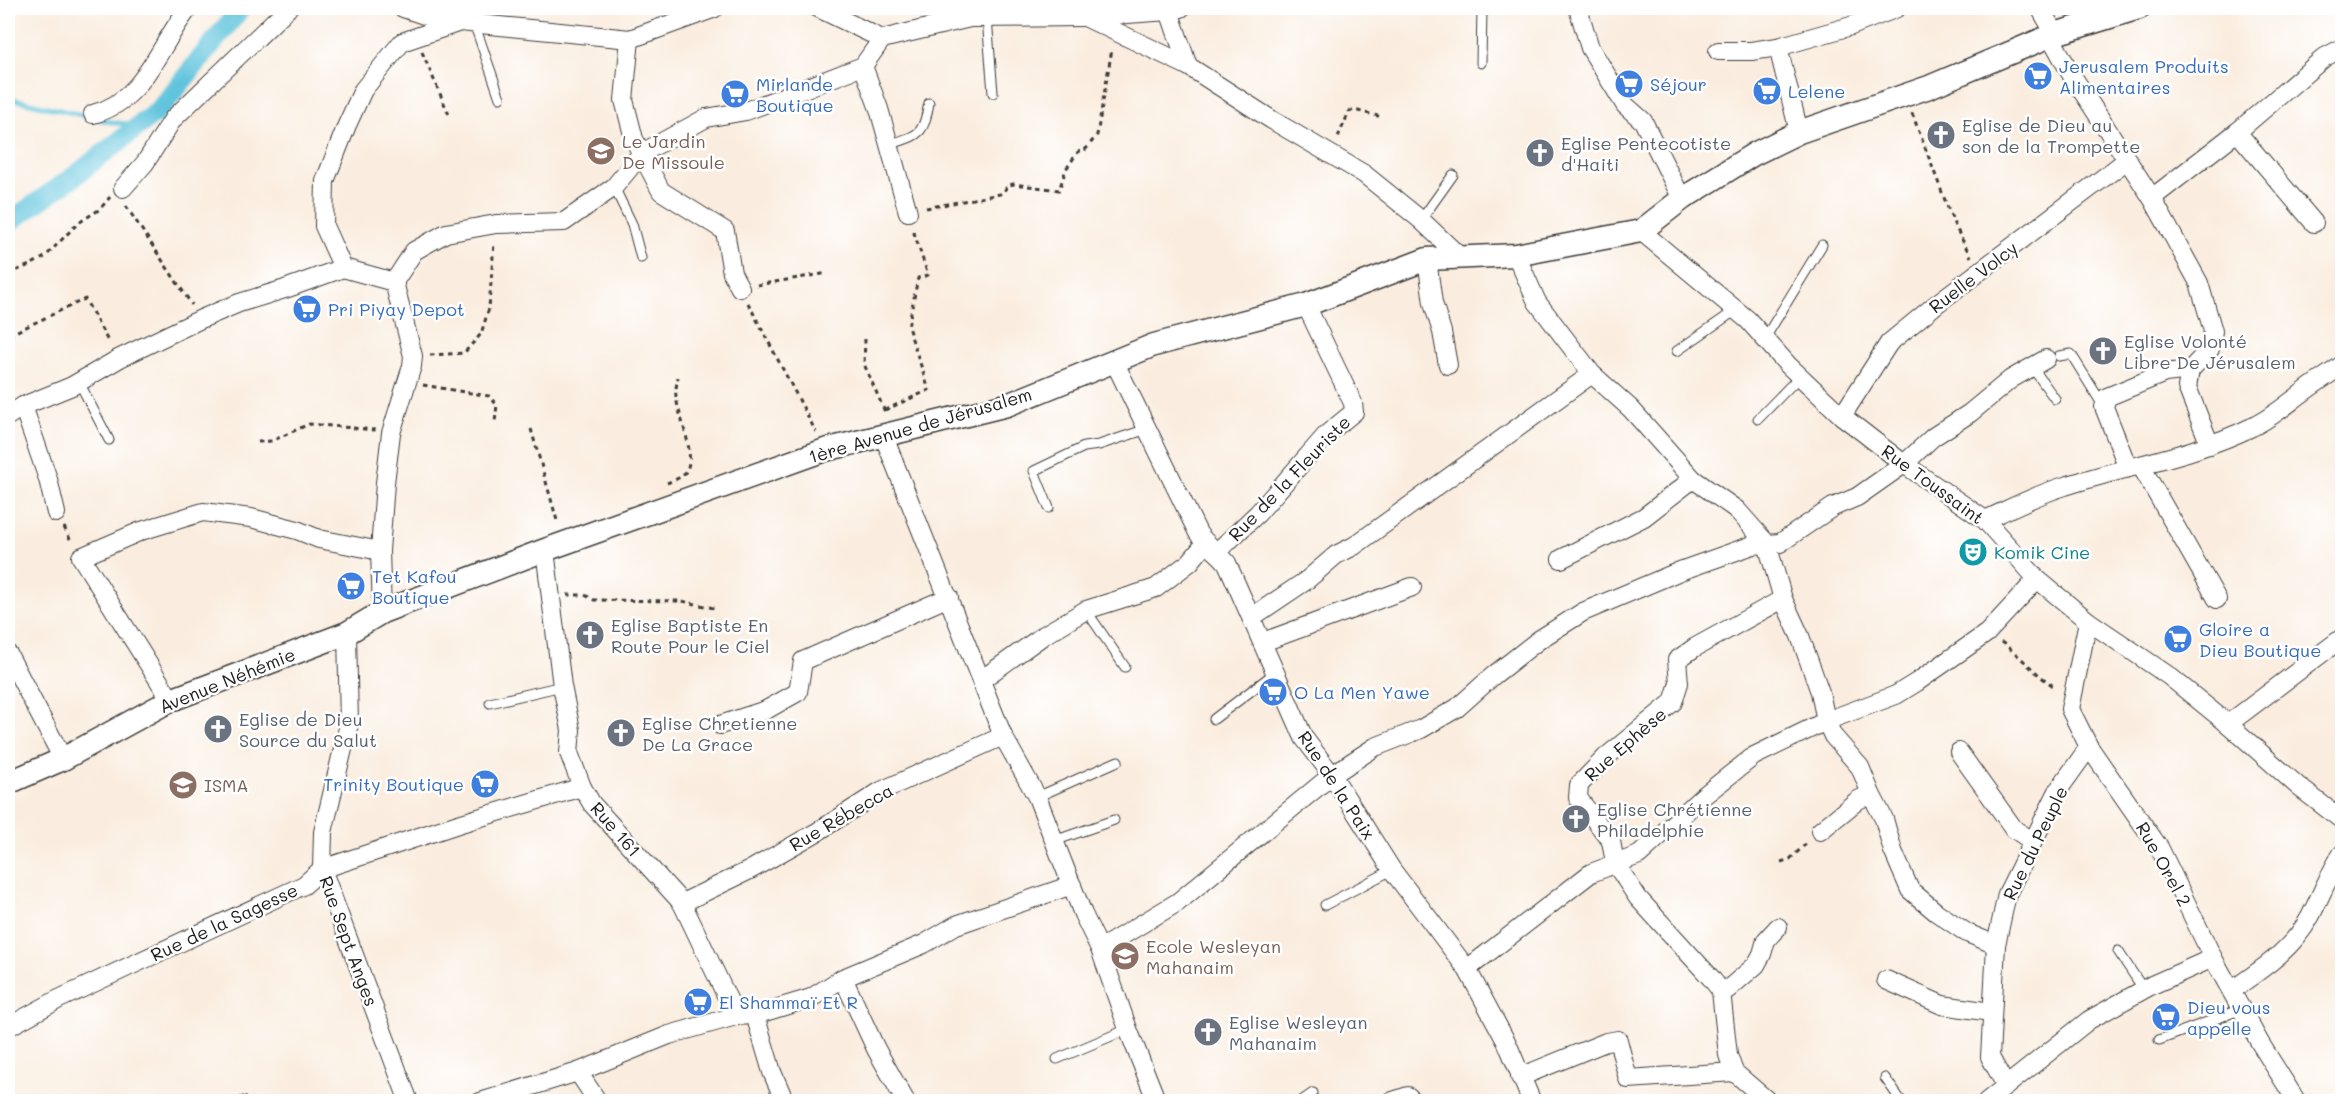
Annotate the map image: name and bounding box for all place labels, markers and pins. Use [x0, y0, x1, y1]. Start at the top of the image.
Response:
place label: Jerusalem Produits Alimentaires [2059, 54, 2229, 99]
supermarket icon: Jerusalem Produits Alimentaires [2022, 60, 2054, 92]
supermarket icon: Séjour [1613, 68, 1645, 100]
place label: Mirlande Boutique [756, 72, 834, 117]
place label: Séjour [1650, 72, 1707, 96]
supermarket icon: Lelene [1751, 75, 1783, 107]
supermarket icon: Mirlande Boutique [719, 78, 751, 110]
place label: Lelene [1788, 79, 1845, 103]
place label: Eglise de Dieu au son de la Trompette [1962, 113, 2140, 158]
church icon: Eglise de Dieu au son de la Trompette [1925, 119, 1957, 151]
place label: Le Jardin De Missoule [622, 129, 725, 174]
place label: Eglise Pentecotiste d'Haiti [1561, 131, 1731, 176]
school or university icon: Le Jardin De Missoule [585, 135, 617, 167]
church icon: Eglise Pentecotiste d'Haiti [1524, 137, 1556, 169]
supermarket icon: Pri Piyay Depot [291, 293, 323, 325]
place label: Pri Piyay Depot [328, 297, 465, 321]
place label: Eglise Volonté Libre De Jérusalem [2124, 329, 2296, 374]
church icon: Eglise Volonté Libre De Jérusalem [2087, 335, 2119, 367]
theatre icon: Komik Cine [1957, 536, 1989, 568]
place label: Komik Cine [1994, 540, 2090, 564]
place label: Tet Kafou Boutique [372, 564, 457, 609]
supermarket icon: Tet Kafou Boutique [335, 570, 367, 602]
place label: Eglise Baptiste En Route Pour le Ciel [611, 613, 770, 658]
place label: Gloire a Dieu Boutique [2199, 617, 2321, 662]
church icon: Eglise Baptiste En Route Pour le Ciel [574, 619, 606, 651]
supermarket icon: Gloire a Dieu Boutique [2162, 623, 2194, 655]
supermarket icon: O La Men Yawe [1257, 676, 1289, 708]
place label: O La Men Yawe [1294, 680, 1430, 704]
place label: Eglise de Dieu Source du Salut [239, 707, 377, 752]
place label: Eglise Chretienne De La Grace [642, 711, 797, 756]
church icon: Eglise de Dieu Source du Salut [202, 713, 234, 745]
church icon: Eglise Chretienne De La Grace [605, 717, 637, 749]
supermarket icon: Trinity Boutique [469, 768, 501, 800]
school or university icon: ISMA [167, 769, 199, 801]
place label: Trinity Boutique [323, 772, 464, 796]
place label: ISMA [204, 773, 249, 797]
place label: Eglise Chrétienne Philadelphie [1597, 797, 1752, 842]
church icon: Eglise Chrétienne Philadelphie [1560, 803, 1592, 835]
place label: Ecole Wesleyan Mahanaim [1146, 934, 1281, 979]
school or university icon: Ecole Wesleyan Mahanaim [1109, 940, 1141, 972]
supermarket icon: El Shammaï Et R [682, 986, 714, 1018]
place label: El Shammaï Et R [719, 990, 858, 1014]
place label: Dieu vous appelle [2187, 995, 2270, 1040]
supermarket icon: Dieu vous appelle [2150, 1001, 2182, 1033]
place label: Eglise Wesleyan Mahanaim [1229, 1010, 1367, 1055]
church icon: Eglise Wesleyan Mahanaim [1192, 1016, 1224, 1048]

